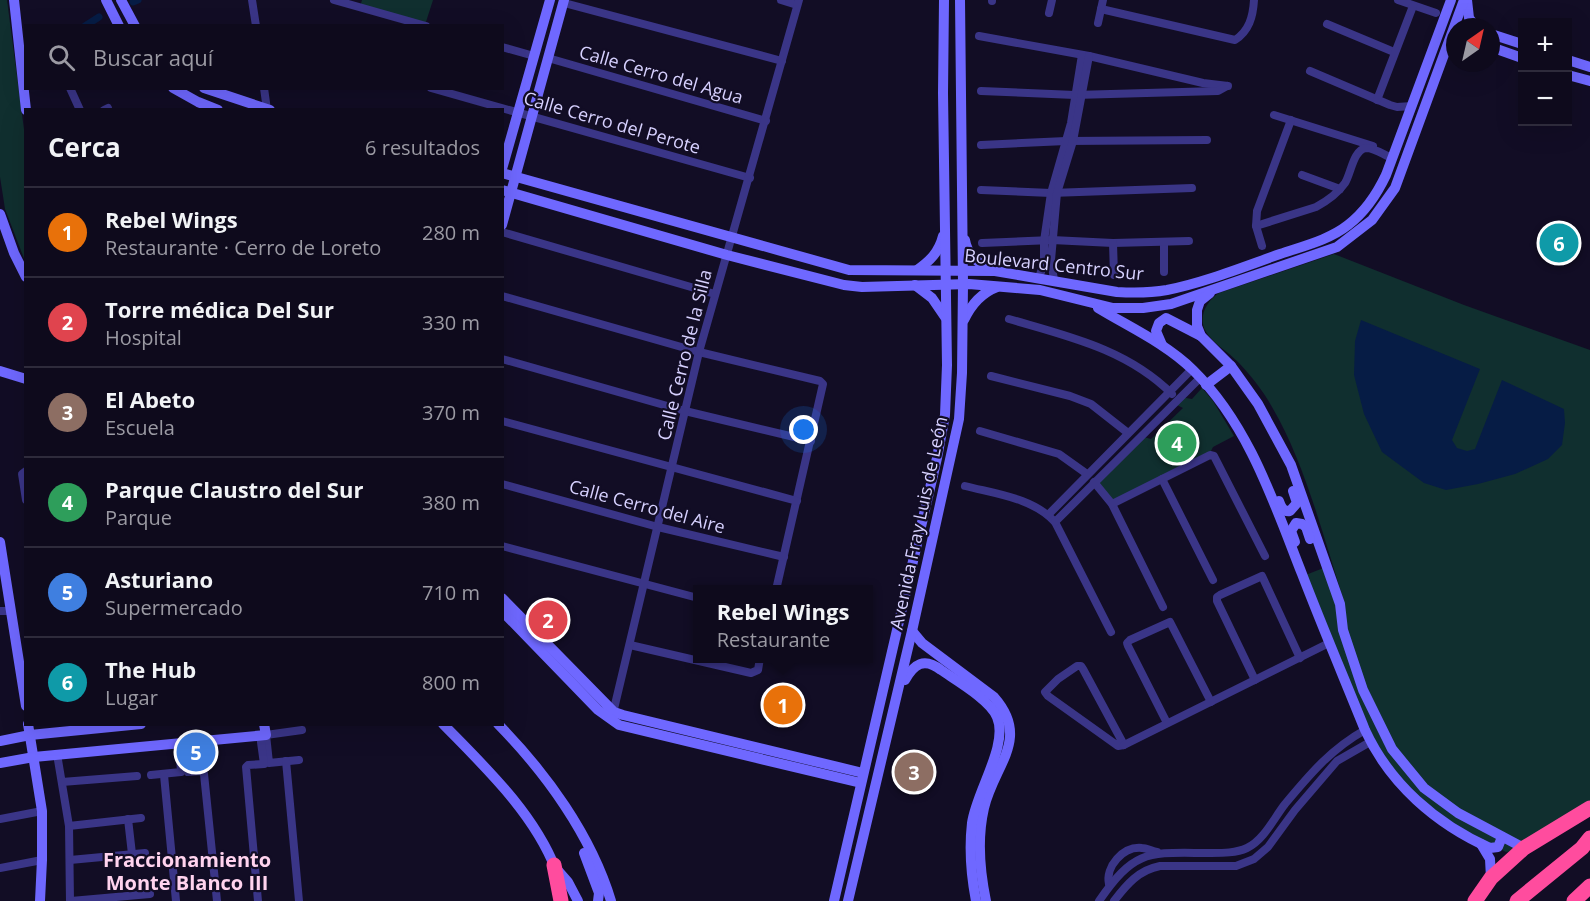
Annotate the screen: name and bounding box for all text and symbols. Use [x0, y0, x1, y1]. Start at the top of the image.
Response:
north arrow [1446, 18, 1500, 72]
map controls [1518, 18, 1572, 126]
button: + [1518, 18, 1572, 72]
search box [24, 24, 504, 90]
street label: Calle Cerro del Agua [577, 39, 746, 109]
icon: search [45, 41, 78, 74]
text: Buscar aquí [93, 42, 213, 72]
button: − [1518, 72, 1572, 126]
street label: Calle Cerro del Perote [521, 85, 703, 159]
text: Cerca [48, 129, 121, 165]
text: 6 resultados [365, 134, 480, 161]
text: Rebel Wings [105, 204, 238, 234]
text: 1 [62, 219, 73, 246]
text: 280 m [422, 219, 480, 246]
pin: 6 [1540, 220, 1578, 266]
text: Restaurante · Cerro de Loreto [105, 234, 381, 261]
street label: Boulevard Centro Sur [963, 243, 1146, 285]
street label: Calle Cerro de la Silla [651, 267, 717, 443]
text: Torre médica Del Sur [105, 294, 334, 324]
text: 2 [62, 309, 73, 336]
text: 330 m [422, 309, 480, 336]
text: Hospital [105, 324, 182, 351]
text: El Abeto [105, 384, 195, 414]
text: 3 [62, 399, 73, 426]
text: 370 m [422, 399, 480, 426]
text: Escuela [105, 414, 175, 441]
street label: Avenida Fray Luis de León [884, 414, 952, 632]
your location [789, 415, 818, 444]
pin: 4 [1158, 420, 1196, 466]
text: Parque Claustro del Sur [105, 474, 363, 504]
street label: Calle Cerro del Aire [567, 474, 728, 538]
text: 4 [62, 489, 73, 516]
text: 380 m [422, 489, 480, 516]
text: Parque [105, 504, 172, 531]
text: Asturiano [105, 564, 213, 594]
text: 5 [62, 579, 73, 606]
text: 710 m [422, 579, 480, 606]
popup [693, 585, 873, 663]
text: Supermercado [105, 594, 243, 621]
text: Rebel Wings [717, 596, 849, 626]
pin: 2 [528, 598, 568, 642]
text: Restaurante [717, 626, 830, 653]
text: The Hub [105, 654, 196, 684]
text: 6 [62, 669, 73, 696]
text: 800 m [422, 669, 480, 696]
pin: 1 [764, 682, 802, 728]
text: Lugar [105, 684, 158, 711]
pin: 5 [176, 730, 216, 774]
pin: 3 [894, 750, 934, 794]
district label: Fraccionamiento Monte Blanco III [103, 846, 271, 896]

